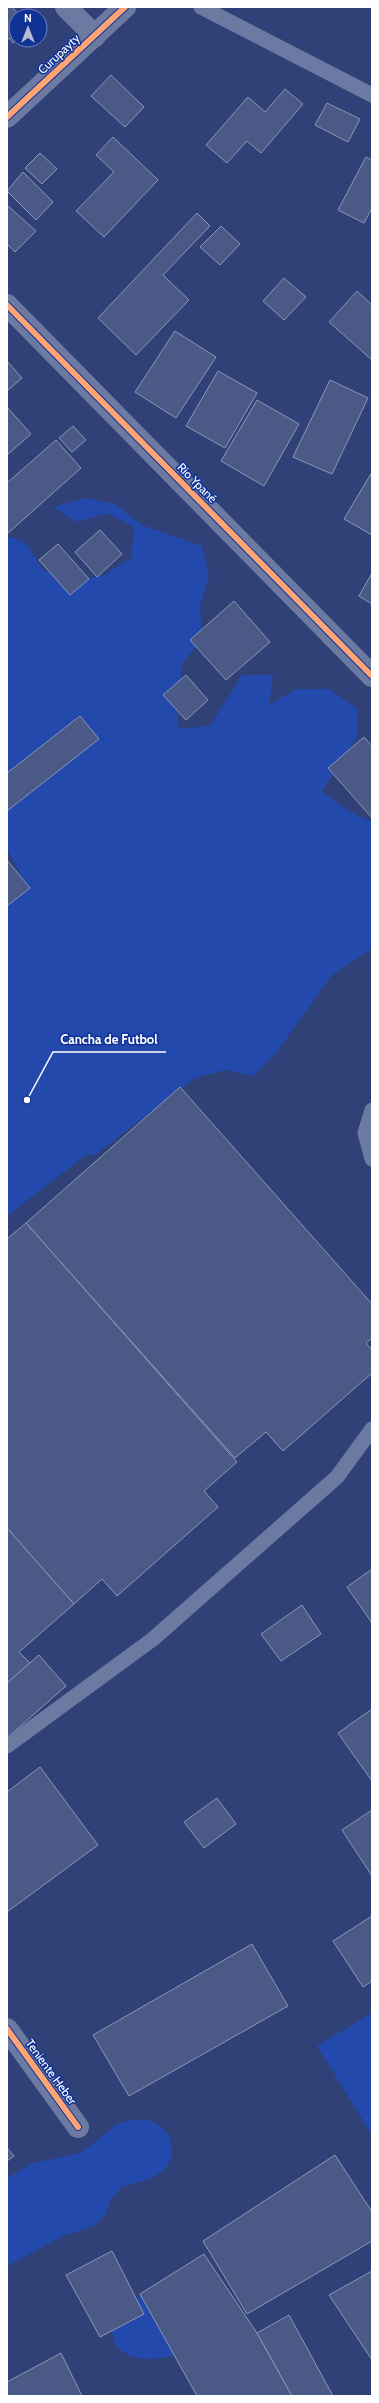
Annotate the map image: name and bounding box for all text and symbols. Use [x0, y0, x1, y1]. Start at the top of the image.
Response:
north arrow [8, 8, 48, 48]
text: N [24, 11, 32, 25]
street label: Curupayty [35, 30, 83, 77]
street label: Rio Ypané [174, 460, 220, 506]
callout: Cancha de Futbol [53, 1027, 166, 1052]
text: Cancha de Futbol [60, 1031, 158, 1047]
street label: Teniente Heber [23, 2036, 80, 2108]

